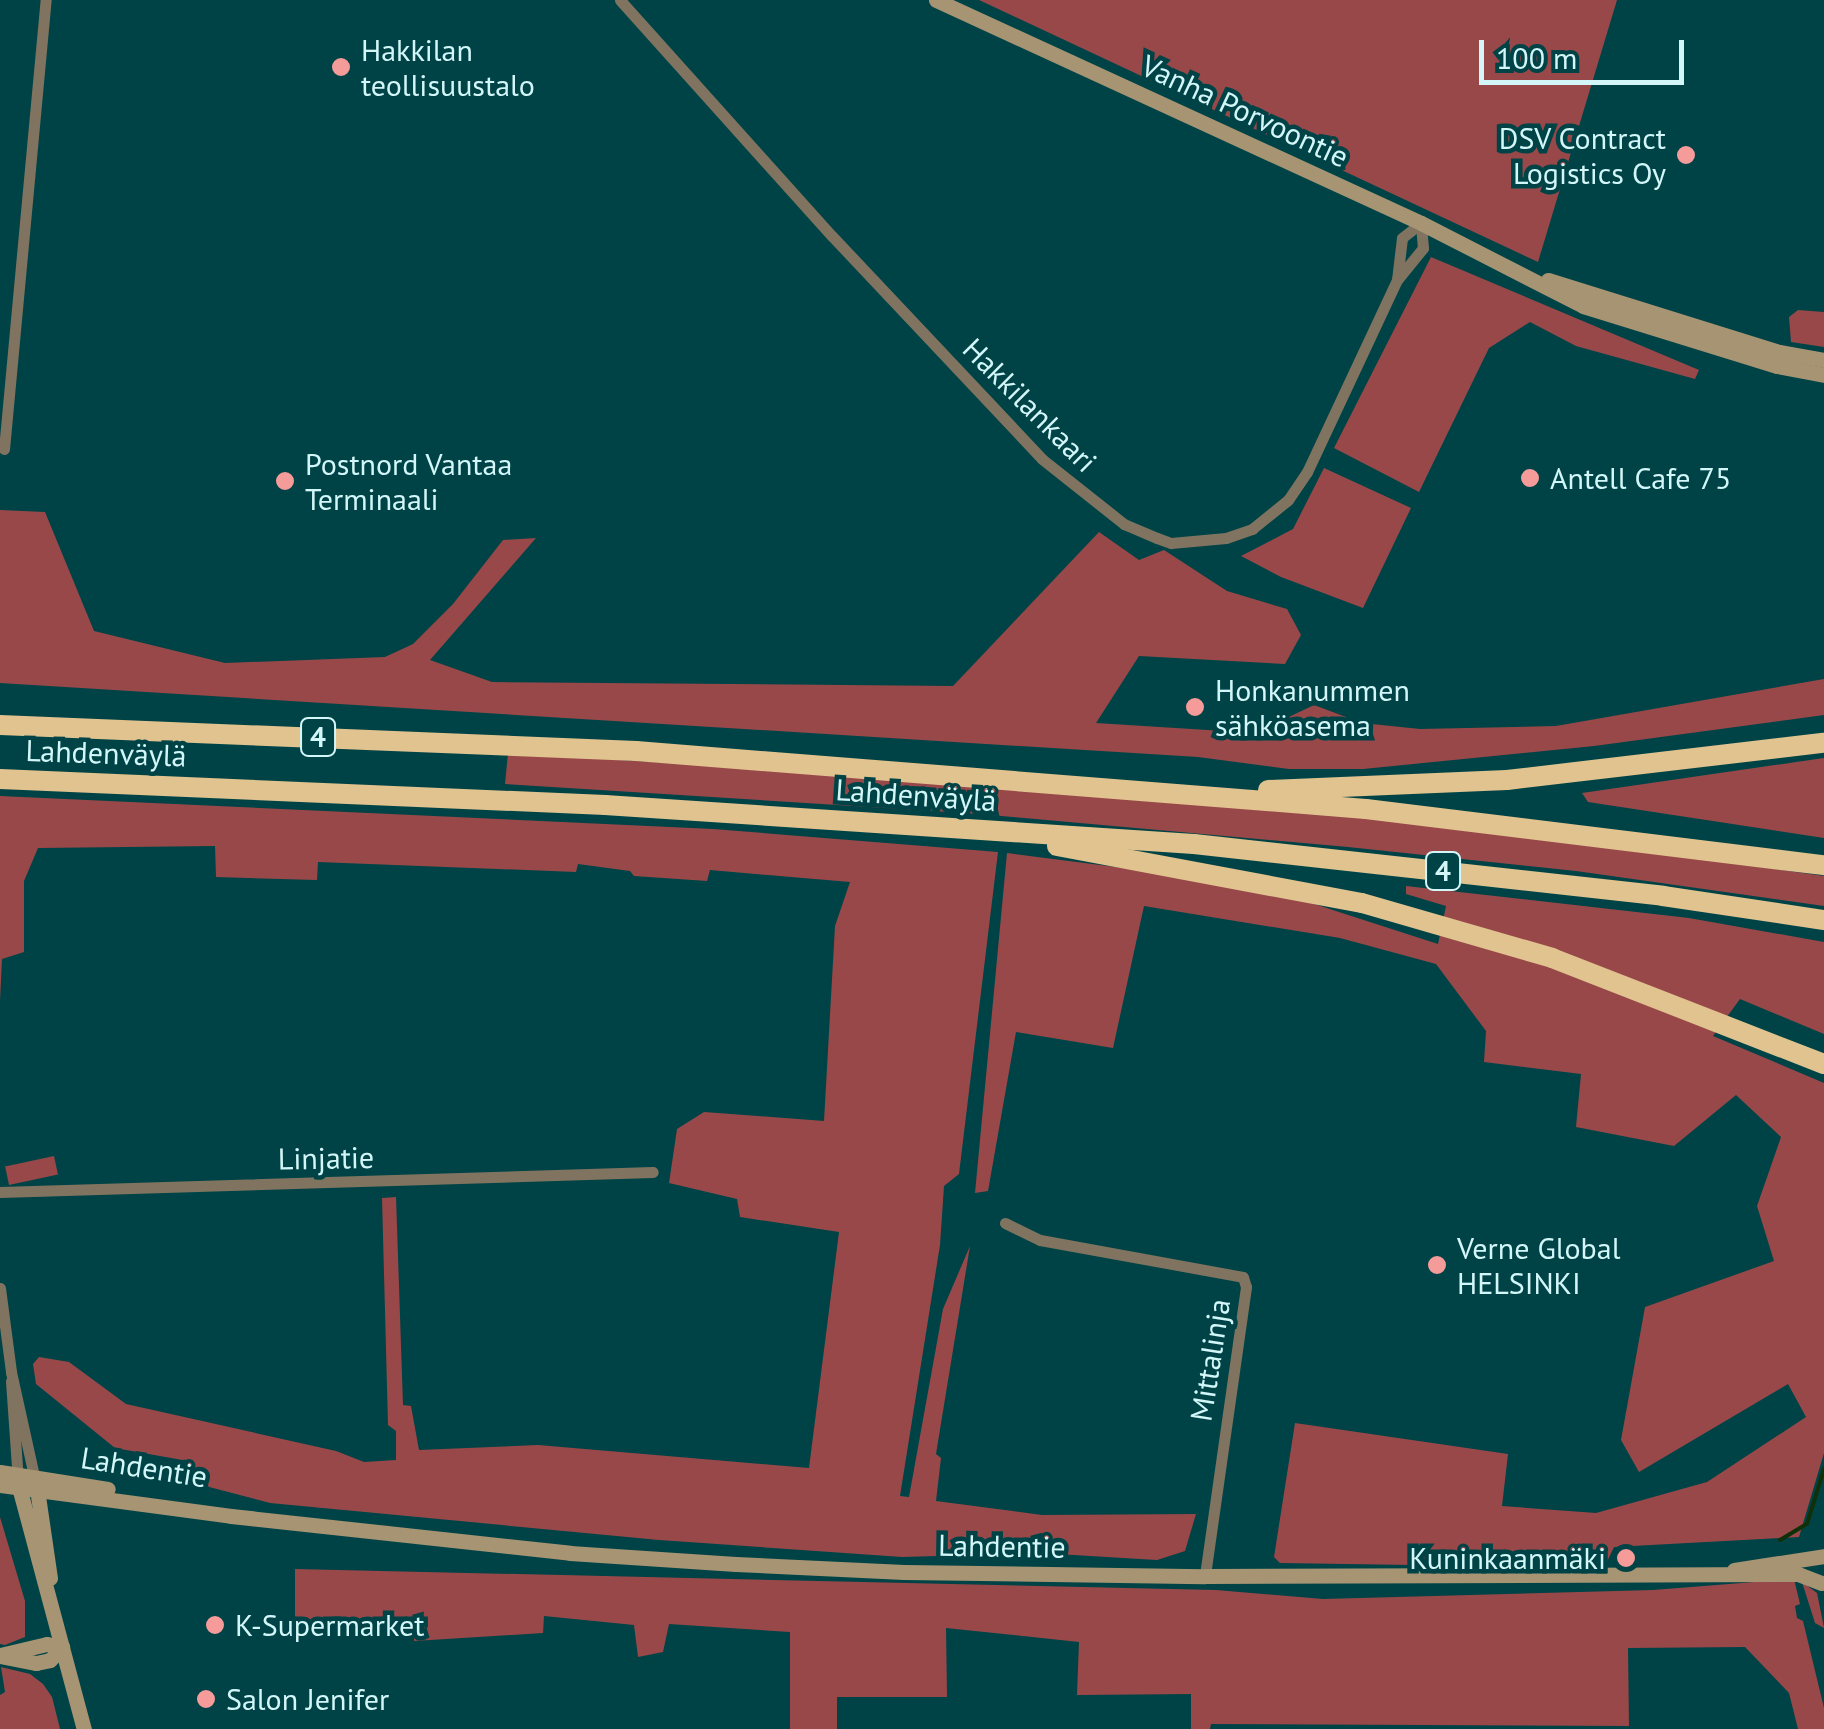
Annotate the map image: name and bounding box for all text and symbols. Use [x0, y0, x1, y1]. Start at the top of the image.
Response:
scale bar [1484, 20, 1689, 82]
place label: Hakkilan teollisuustalo [361, 32, 535, 102]
text: 100 m [1496, 38, 1577, 77]
street label: Vanha Porvoontie [1136, 47, 1354, 175]
marker: Hakkilan teollisuustalo [330, 56, 352, 78]
place label: DSV Contract Logistics Oy [1498, 120, 1666, 190]
marker: DSV Contract Logistics Oy [1675, 144, 1697, 166]
street label: Hakkilankaari [956, 331, 1104, 479]
place label: Postnord Vantaa Terminaali [305, 446, 513, 516]
place label: Antell Cafe 75 [1550, 460, 1731, 496]
marker: Antell Cafe 75 [1519, 467, 1541, 489]
marker: Postnord Vantaa Terminaali [274, 470, 296, 492]
place label: Honkanummen sähköasema [1215, 672, 1410, 742]
marker: Honkanummen sähköasema [1184, 696, 1206, 718]
road number: 4 [298, 714, 338, 760]
street label: Lahdenväylä [25, 732, 187, 774]
street label: Lahdenväylä [834, 771, 998, 819]
road number: 4 [1423, 848, 1463, 894]
street label: Linjatie [278, 1139, 374, 1177]
place label: Verne Global HELSINKI [1457, 1230, 1620, 1300]
marker: Verne Global HELSINKI [1426, 1254, 1448, 1276]
street label: Mittalinja [1183, 1296, 1237, 1424]
street label: Lahdentie [78, 1439, 210, 1495]
street label: Lahdentie [938, 1527, 1066, 1565]
place label: Kuninkaanmäki [1409, 1540, 1606, 1576]
marker: Kuninkaanmäki [1615, 1547, 1637, 1569]
place label: K-Supermarket [235, 1607, 424, 1643]
marker: K-Supermarket [204, 1614, 226, 1636]
place label: Salon Jenifer [226, 1681, 389, 1717]
marker: Salon Jenifer [195, 1688, 217, 1710]

